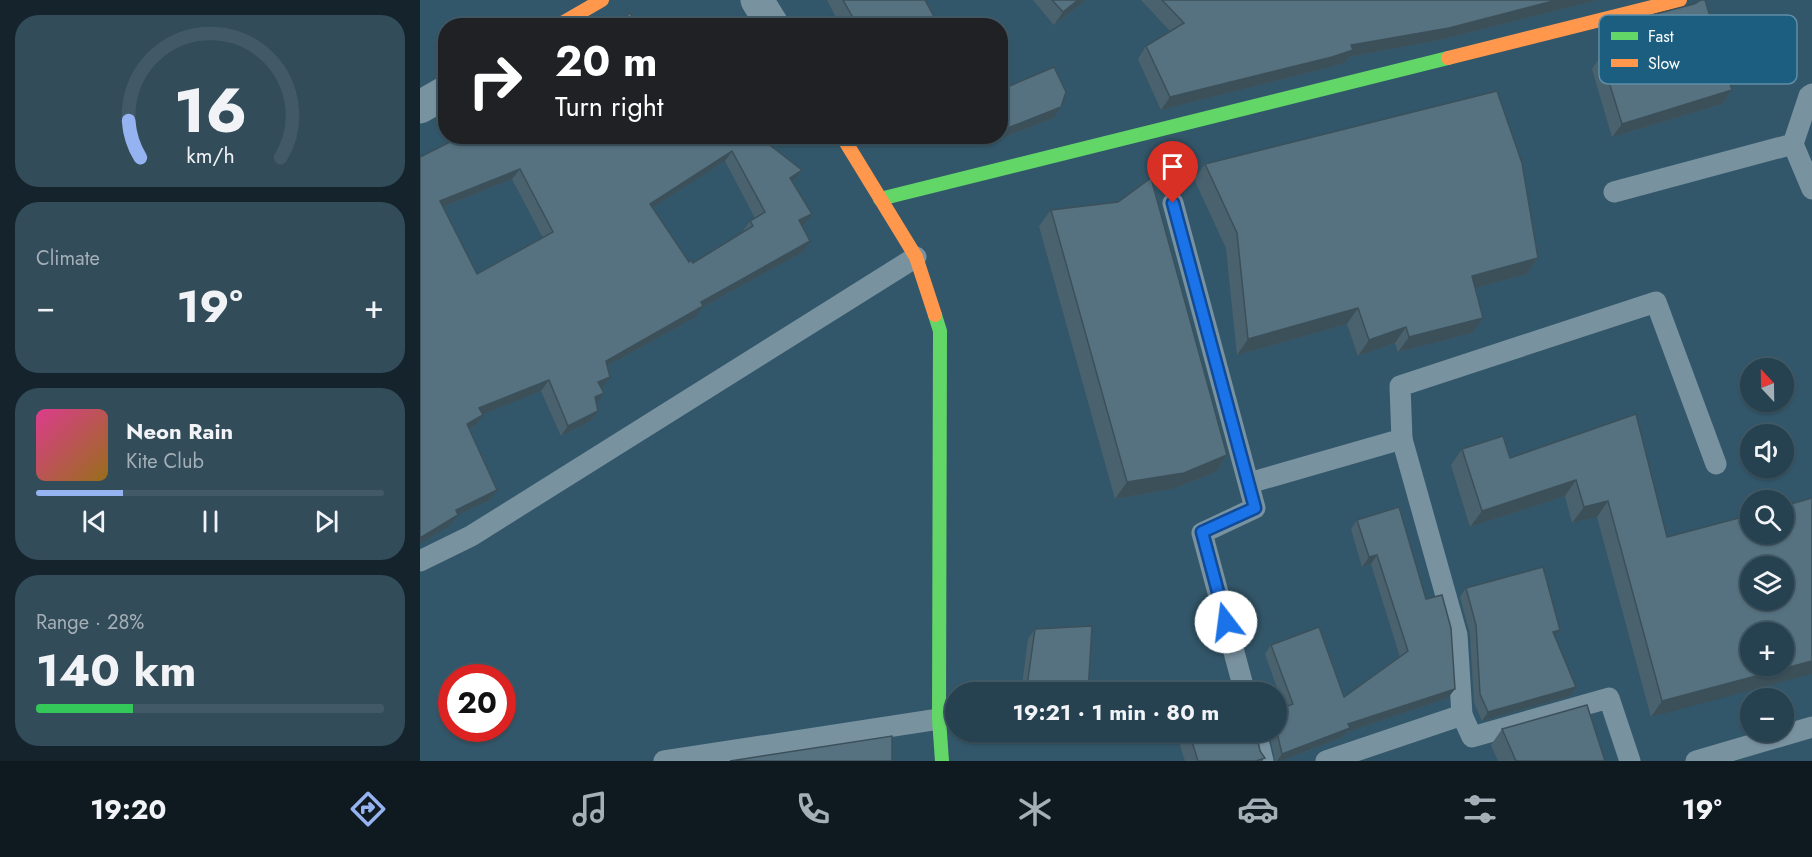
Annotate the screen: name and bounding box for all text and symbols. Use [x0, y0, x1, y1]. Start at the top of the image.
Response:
legend [1599, 15, 1797, 84]
text: Fast [1648, 25, 1674, 48]
text: 20 m [555, 31, 657, 92]
icon: right [456, 42, 534, 120]
text: Slow [1648, 52, 1680, 75]
text: 16 [173, 65, 247, 155]
text: Turn right [555, 87, 663, 126]
text: km/h [186, 140, 234, 171]
pin [1147, 141, 1198, 203]
icon: arrive [1156, 150, 1189, 183]
text: Climate [36, 244, 100, 273]
text: 19° [176, 274, 243, 339]
text: − [36, 283, 55, 330]
text: + [364, 283, 384, 330]
north arrow [1740, 358, 1794, 412]
map controls [1740, 358, 1794, 742]
text: Neon Rain [126, 415, 233, 447]
button: sound [1740, 424, 1794, 478]
text: Kite Club [126, 447, 204, 476]
button: search [1740, 490, 1794, 544]
icon: previous [78, 505, 111, 538]
icon: pause [194, 505, 227, 538]
icon: next [310, 505, 343, 538]
button: layers [1740, 556, 1794, 610]
position arrow [1194, 590, 1258, 654]
text: Range · 28% [36, 608, 144, 637]
button: + [1740, 622, 1794, 676]
text: 140 km [36, 638, 196, 703]
speed limit sign: 20 [438, 664, 516, 742]
button: − [1740, 688, 1794, 742]
text: 19:21 · 1 min · 80 m [1013, 696, 1219, 728]
icon: directions [347, 788, 389, 830]
icon: music [569, 788, 611, 830]
icon: phone [792, 788, 834, 830]
icon: climate [1014, 788, 1056, 830]
icon: car [1237, 788, 1279, 830]
icon: filters [1459, 788, 1501, 830]
text: 19:20 [90, 790, 166, 829]
text: 19° [1682, 790, 1722, 829]

